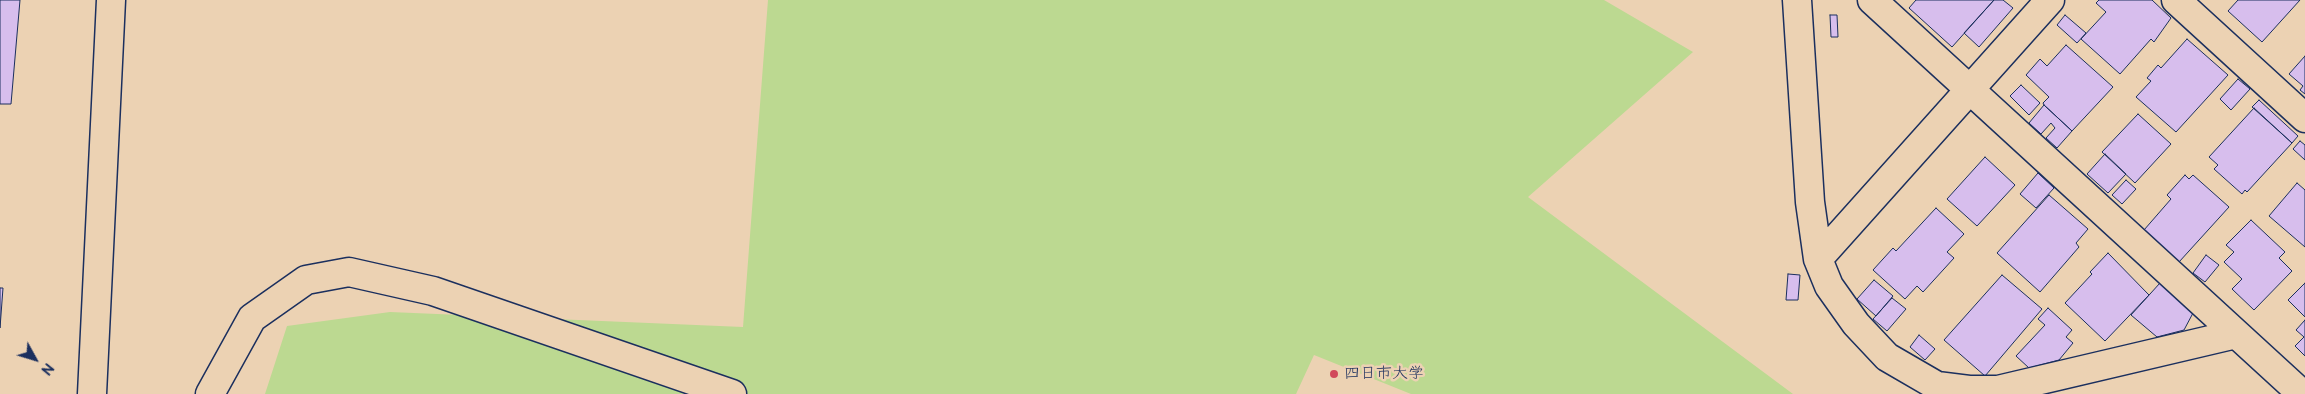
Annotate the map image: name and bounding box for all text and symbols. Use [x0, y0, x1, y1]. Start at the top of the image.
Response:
north arrow [10, 334, 60, 384]
text: N [37, 359, 57, 378]
place label: 四日市大学 [1344, 364, 1424, 384]
marker: 四日市大学 [1328, 368, 1340, 380]

